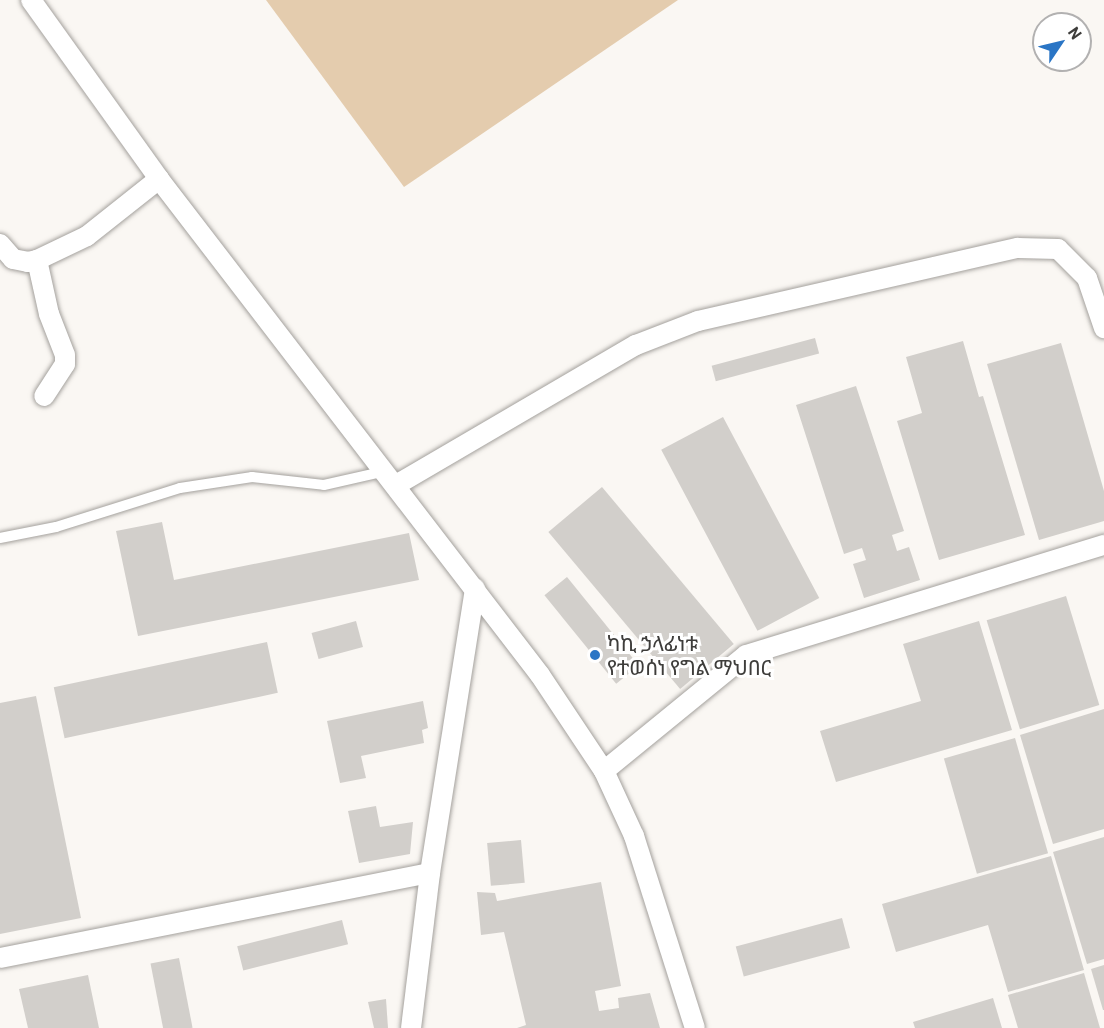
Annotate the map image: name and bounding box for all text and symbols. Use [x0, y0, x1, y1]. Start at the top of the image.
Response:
north arrow [1032, 12, 1092, 72]
text: N [1065, 23, 1086, 42]
place label: ካኪ ኃላፊነቱ የተወሰነ የግል ማህበር [607, 630, 771, 680]
marker: ካኪ ኃላፊነቱ የተወሰነ የግል ማህበር [588, 648, 602, 662]

